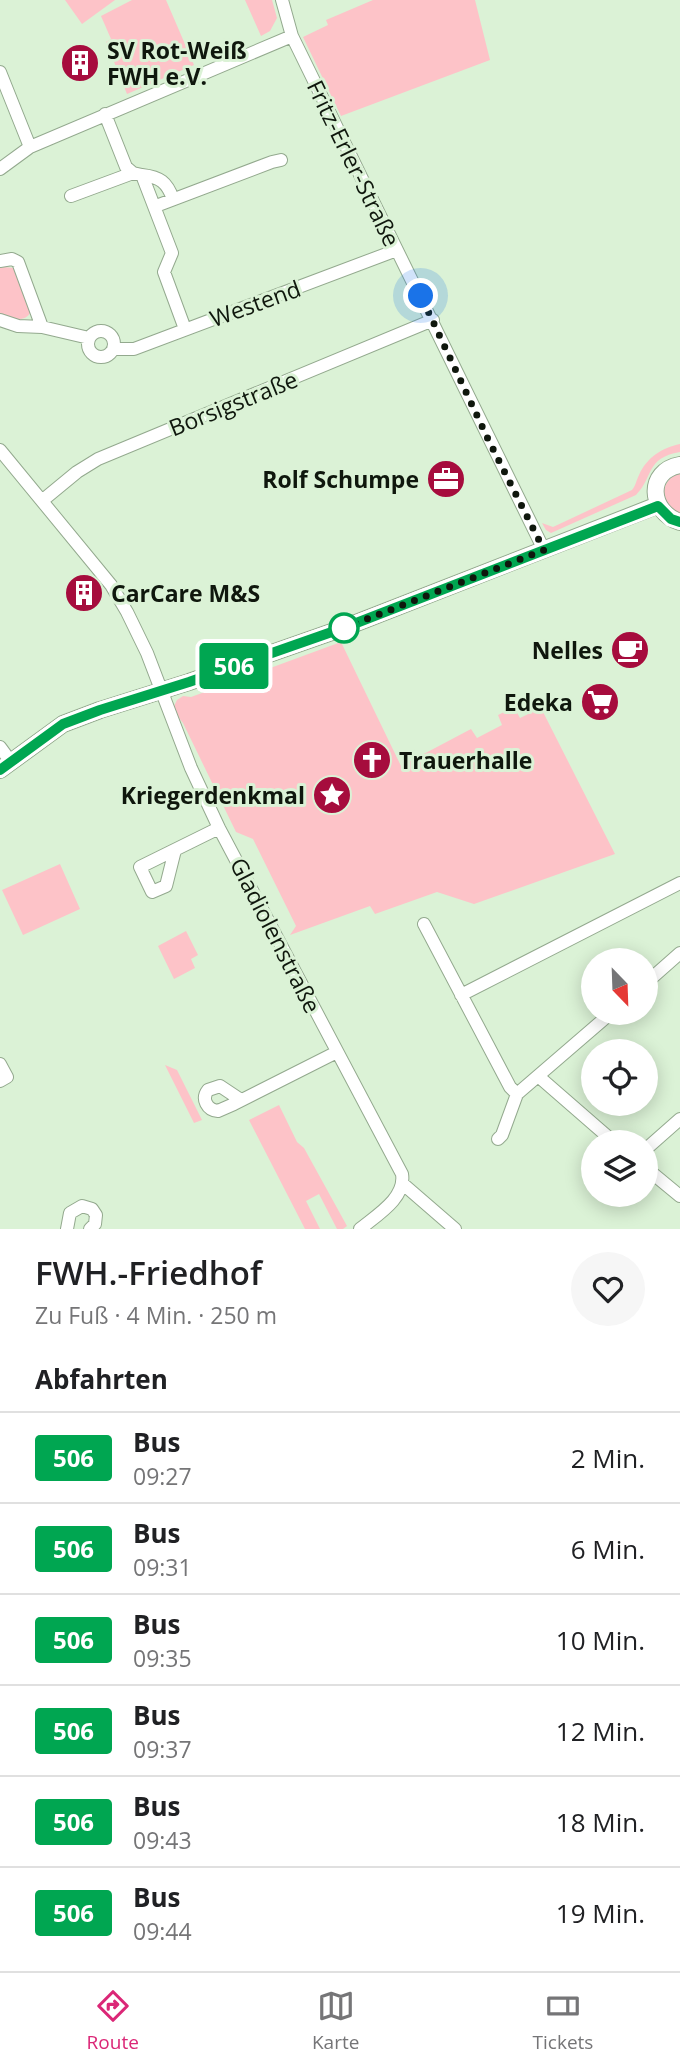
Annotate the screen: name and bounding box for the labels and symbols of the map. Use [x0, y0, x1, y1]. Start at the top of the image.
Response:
place label: SV Rot-Weiß FWH e.V. [107, 34, 247, 92]
building icon: SV Rot-Weiß FWH e.V. [59, 42, 101, 84]
street label: Fritz-Erler-Straße [300, 74, 408, 252]
street label: Westend [205, 272, 305, 334]
your location [403, 278, 438, 313]
street label: Borsigstraße [164, 363, 302, 443]
office icon: Rolf Schumpe [425, 458, 467, 500]
place label: Rolf Schumpe [262, 463, 419, 495]
building icon: CarCare M&S [63, 572, 105, 614]
place label: CarCare M&S [111, 577, 260, 609]
unlabelled marker [329, 613, 359, 643]
cafe icon: Nelles [609, 629, 651, 671]
place label: Nelles [532, 634, 603, 666]
line badge: 506 [194, 643, 274, 689]
supermarket icon: Edeka [579, 681, 621, 723]
place label: Edeka [504, 686, 573, 718]
church icon: Trauerhalle [351, 739, 393, 781]
place label: Trauerhalle [399, 744, 532, 776]
place icon: Kriegerdenkmal [311, 774, 353, 816]
place label: Kriegerdenkmal [121, 779, 305, 811]
street label: Gladiolenstraße [223, 852, 329, 1018]
north arrow [581, 948, 658, 1026]

